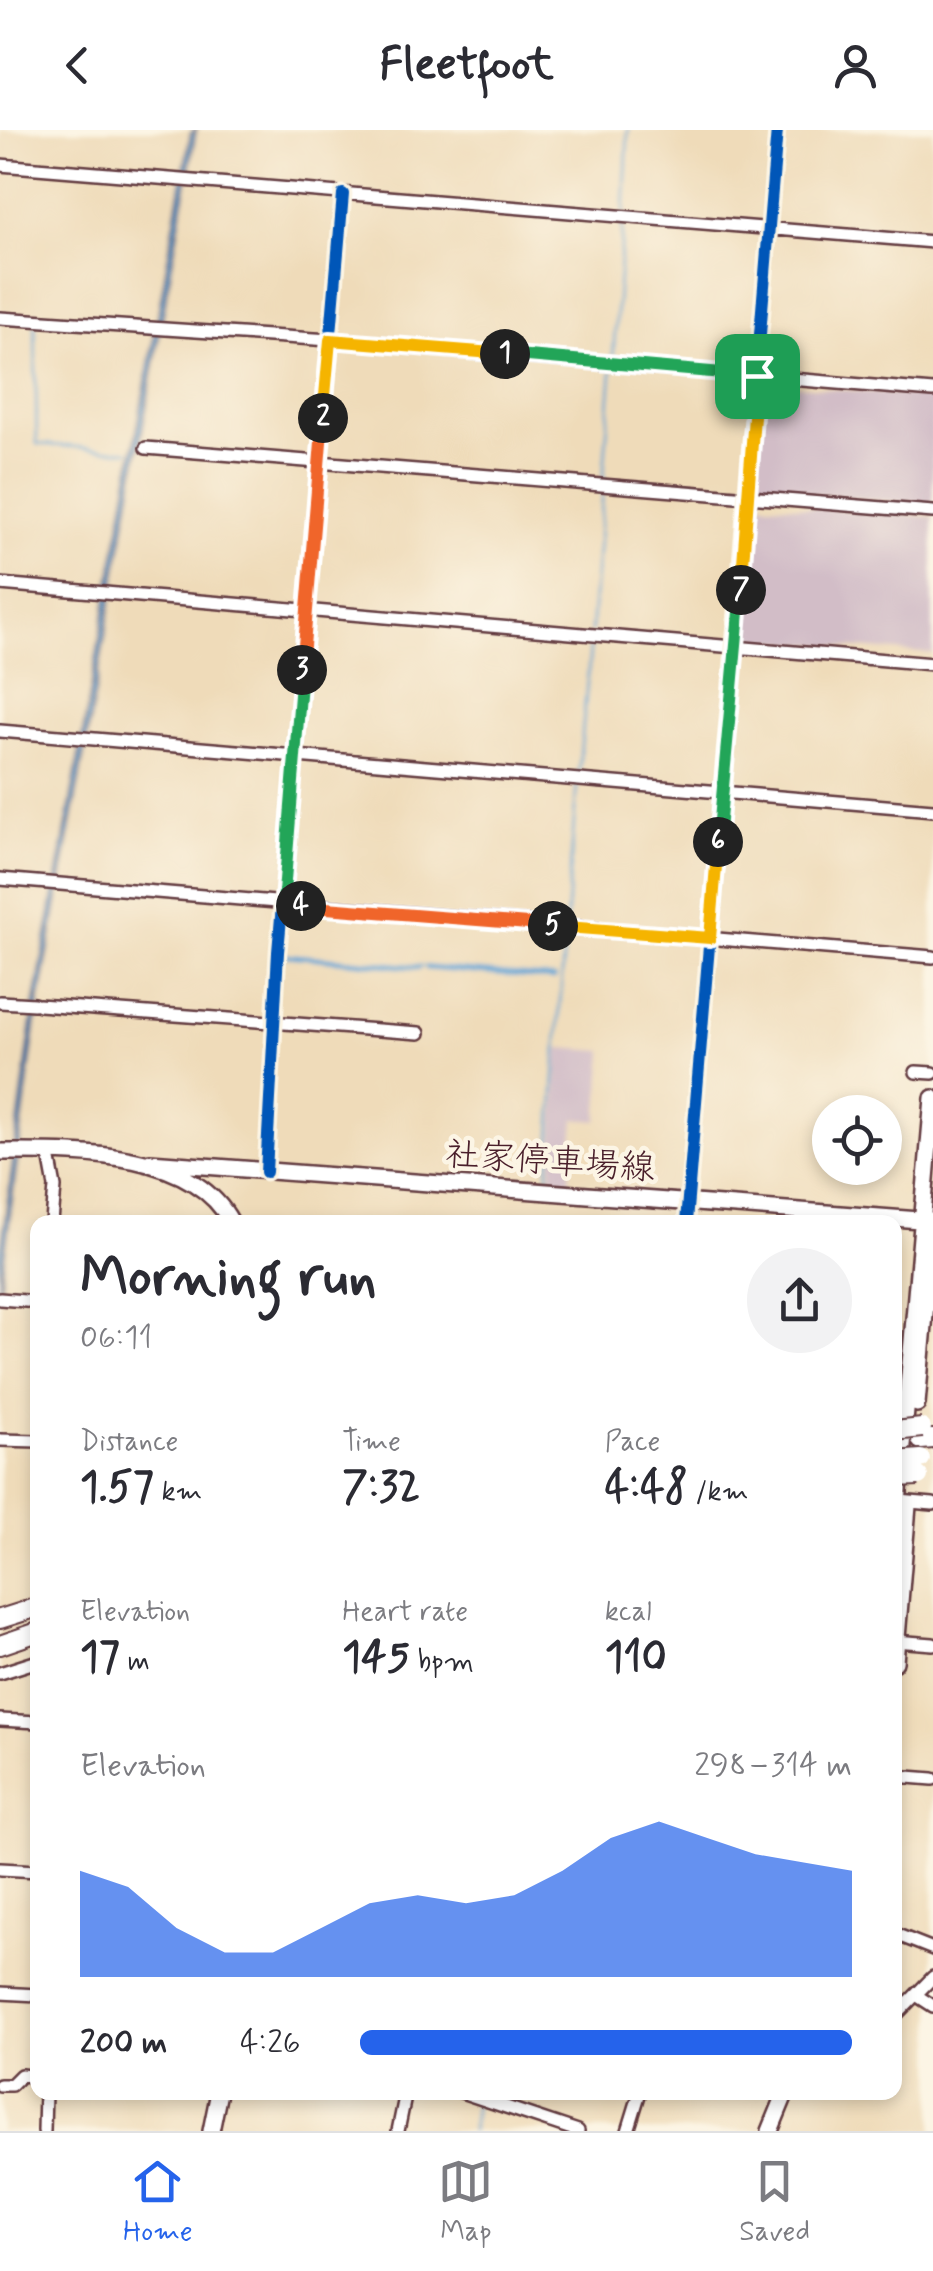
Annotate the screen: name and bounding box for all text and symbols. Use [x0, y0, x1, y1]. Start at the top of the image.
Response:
text: Fleetfoot [379, 36, 554, 95]
icon: back [50, 38, 105, 93]
icon: person [828, 38, 883, 93]
pin: 1 [480, 329, 530, 379]
pin [715, 334, 800, 419]
text: 1 [499, 335, 511, 372]
icon: arrive [730, 349, 785, 404]
pin: 2 [298, 393, 348, 443]
text: 2 [316, 399, 330, 436]
pin: 7 [716, 565, 766, 615]
text: 7 [733, 571, 750, 608]
pin: 3 [277, 645, 327, 695]
text: 3 [296, 651, 308, 688]
pin: 6 [693, 817, 743, 867]
text: 6 [711, 823, 725, 860]
pin: 4 [276, 881, 326, 931]
text: 4 [293, 887, 309, 924]
pin: 5 [528, 901, 578, 951]
text: 5 [545, 907, 561, 944]
map controls [812, 1095, 902, 1185]
button: locate [812, 1095, 902, 1185]
street label: 社家停車場線 [444, 1132, 656, 1192]
text: Morning run [80, 1243, 377, 1315]
button: share [747, 1248, 852, 1353]
text: 06:11 [80, 1317, 152, 1359]
text: Distance [80, 1424, 178, 1461]
text: Time [342, 1424, 401, 1461]
text: Pace [605, 1424, 660, 1461]
text: 1.57 [80, 1461, 154, 1516]
text: 7:32 [342, 1461, 420, 1516]
text: 4:48 [605, 1461, 688, 1516]
text: km [154, 1474, 202, 1511]
text: /km [688, 1474, 748, 1511]
text: Elevation [80, 1594, 190, 1631]
text: Heart rate [342, 1594, 468, 1631]
text: kcal [605, 1594, 652, 1631]
text: 17 [80, 1631, 120, 1686]
text: 145 [342, 1631, 410, 1686]
text: 110 [605, 1631, 667, 1686]
text: m [120, 1644, 150, 1681]
text: bpm [410, 1644, 474, 1681]
text: Elevation [80, 1745, 206, 1787]
text: 298–314 m [694, 1745, 852, 1787]
text: 200 m [80, 2022, 167, 2064]
text: 4:26 [240, 2022, 301, 2064]
tab: Home [123, 2154, 193, 2251]
tab: Map [438, 2154, 493, 2251]
tab: Saved [739, 2154, 810, 2251]

